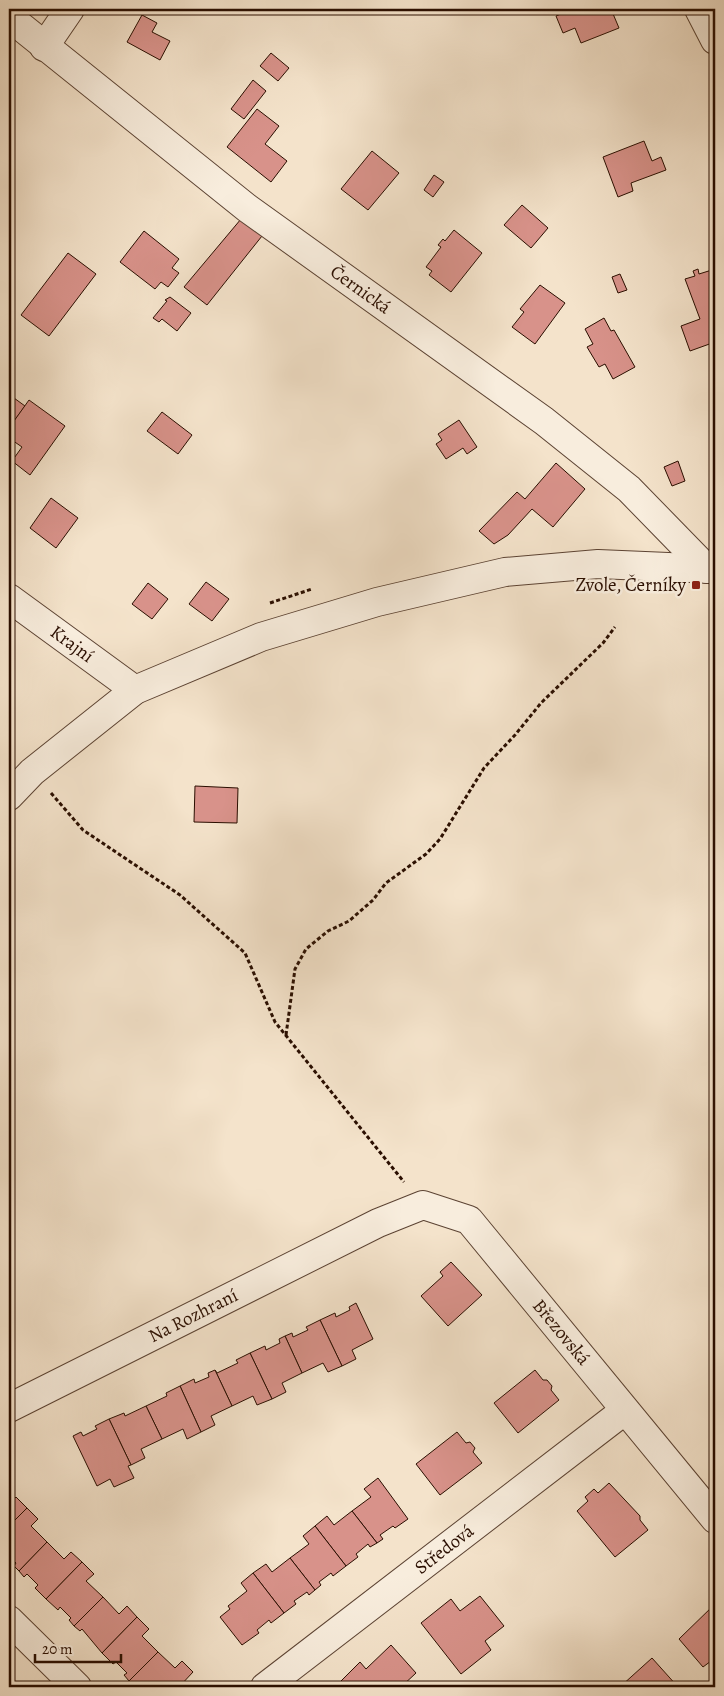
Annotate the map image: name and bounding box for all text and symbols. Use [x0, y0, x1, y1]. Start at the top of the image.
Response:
street label: Černická [325, 259, 396, 320]
place label: Zvole, Černíky [575, 572, 687, 598]
marker: Zvole, Černíky [690, 579, 702, 591]
street label: Krajní [45, 619, 99, 669]
street label: Na Rozhraní [144, 1282, 242, 1349]
street label: Březovská [526, 1294, 597, 1371]
street label: Středová [409, 1518, 479, 1580]
scale bar [35, 1631, 121, 1663]
text: 20 m [42, 1639, 73, 1659]

